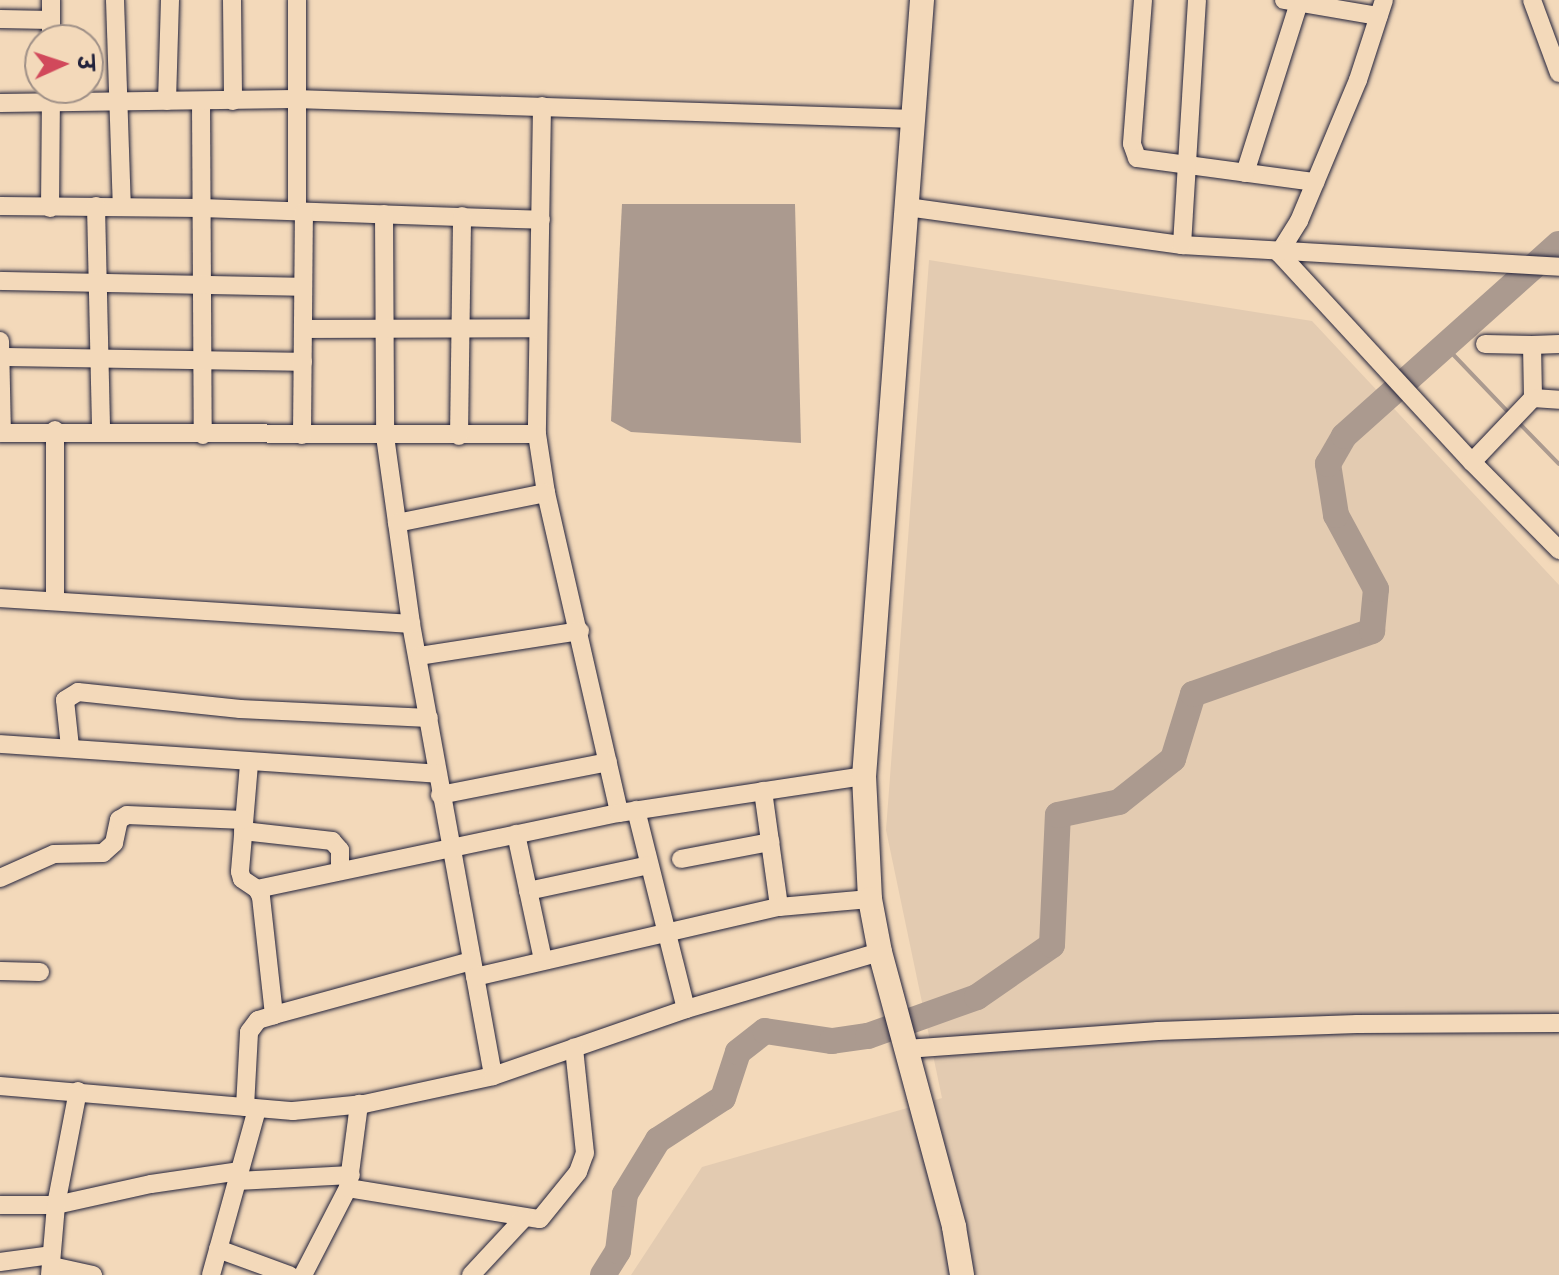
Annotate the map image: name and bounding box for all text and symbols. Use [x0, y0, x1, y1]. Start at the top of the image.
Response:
north arrow [24, 24, 104, 104]
text: उ [72, 55, 100, 71]

